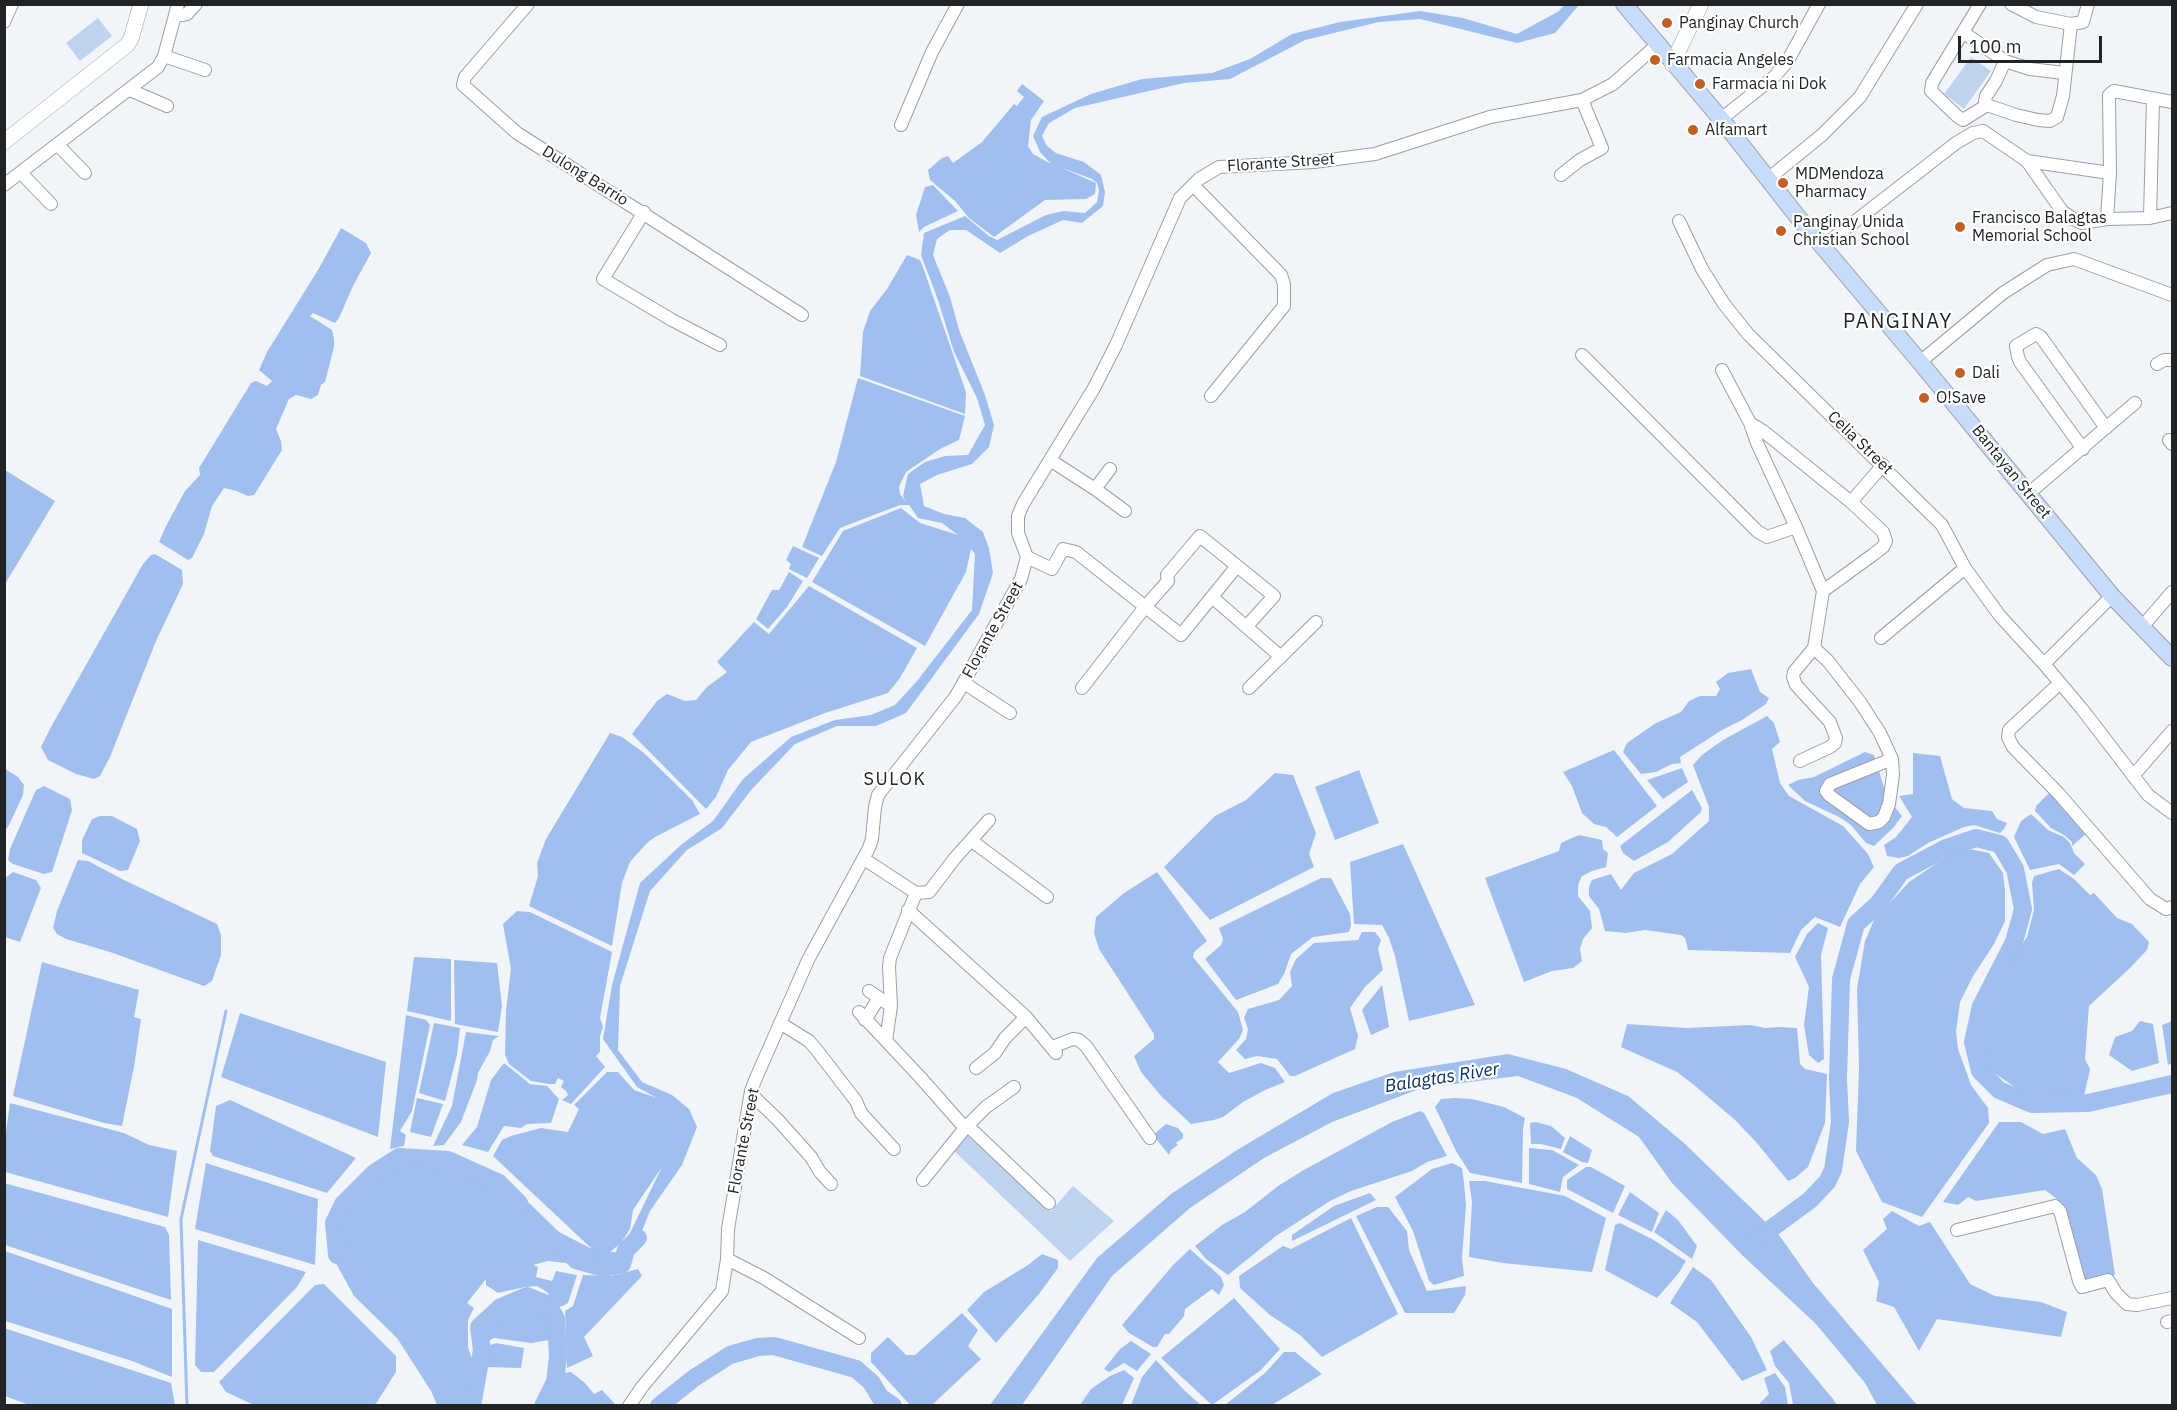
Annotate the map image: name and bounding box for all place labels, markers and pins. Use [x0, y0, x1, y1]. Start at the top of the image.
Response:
place label: Panginay Church [1679, 13, 1799, 33]
marker: Panginay Church [1660, 16, 1674, 30]
place label: Farmacia Angeles [1667, 50, 1794, 70]
marker: Farmacia Angeles [1648, 53, 1662, 67]
place label: Farmacia ni Dok [1712, 74, 1827, 94]
marker: Farmacia ni Dok [1693, 77, 1707, 91]
place label: Alfamart [1705, 120, 1767, 140]
marker: Alfamart [1686, 123, 1700, 137]
place label: MDMendoza Pharmacy [1795, 164, 1884, 202]
marker: MDMendoza Pharmacy [1776, 176, 1790, 190]
place label: Francisco Balagtas Memorial School [1972, 208, 2107, 246]
place label: Panginay Unida Christian School [1793, 212, 1909, 250]
marker: Francisco Balagtas Memorial School [1953, 220, 1967, 234]
marker: Panginay Unida Christian School [1774, 224, 1788, 238]
place label: Dali [1972, 363, 2000, 383]
marker: Dali [1953, 366, 1967, 380]
place label: O!Save [1936, 388, 1986, 408]
marker: O!Save [1917, 391, 1931, 405]

